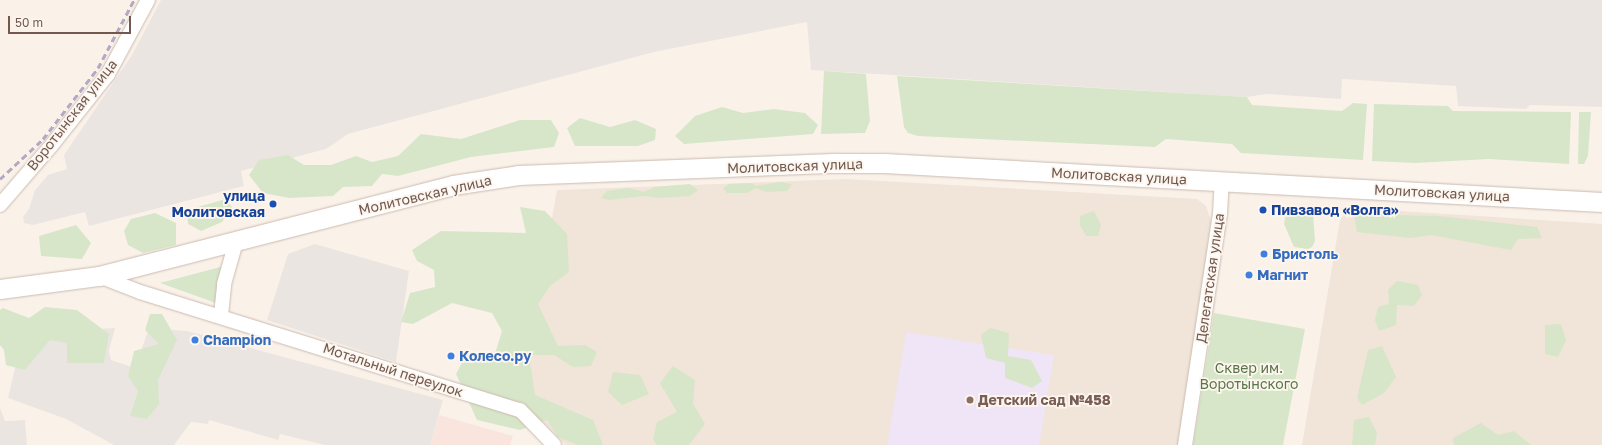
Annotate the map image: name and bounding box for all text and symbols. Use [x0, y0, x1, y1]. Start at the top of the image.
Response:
scale bar [10, 8, 133, 34]
text: 50 m [15, 15, 43, 30]
street label: Воротынская улица [23, 56, 121, 174]
street label: Молитовская улица [727, 155, 863, 177]
street label: Молитовская улица [1051, 164, 1187, 188]
street label: Молитовская улица [357, 172, 493, 218]
street label: Молитовская улица [1374, 181, 1510, 205]
place label: улица Молитовская [171, 188, 265, 220]
marker: улица Молитовская [268, 199, 278, 209]
place label: Пивзавод «Волга» [1271, 202, 1398, 218]
marker: Пивзавод «Волга» [1258, 205, 1268, 215]
street label: Делегатская улица [1193, 212, 1227, 344]
place label: Бристоль [1272, 246, 1338, 262]
marker: Бристоль [1259, 249, 1269, 259]
place label: Магнит [1257, 267, 1308, 283]
marker: Магнит [1244, 270, 1254, 280]
place label: Champion [203, 332, 271, 348]
marker: Champion [190, 335, 200, 345]
street label: Мотальный переулок [321, 339, 465, 401]
place label: Колесо.ру [459, 348, 531, 364]
marker: Колесо.ру [446, 351, 456, 361]
park label: Сквер им. Воротынского [1200, 360, 1298, 392]
place label: Детский сад №458 [978, 392, 1111, 408]
marker: Детский сад №458 [965, 395, 975, 405]

